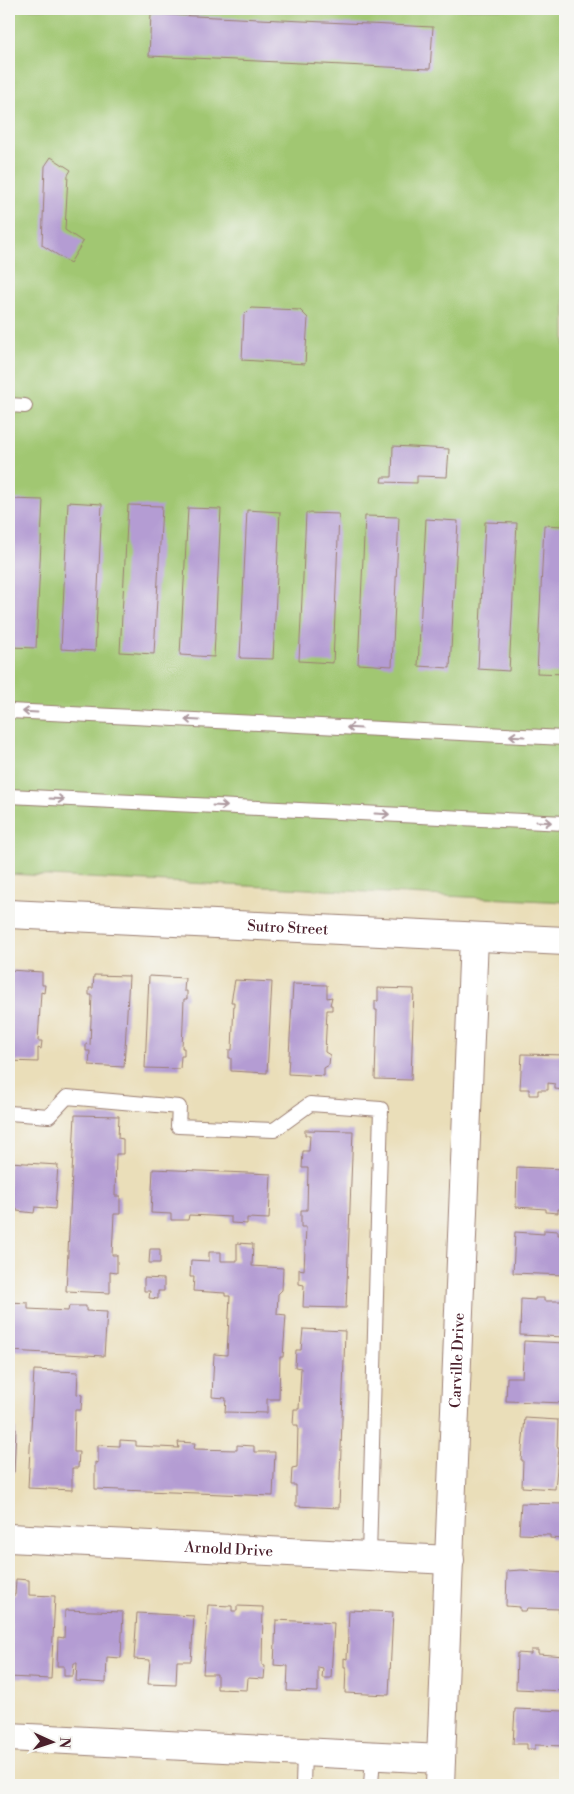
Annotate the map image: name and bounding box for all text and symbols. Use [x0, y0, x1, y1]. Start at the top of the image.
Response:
one-way arrow [22, 707, 38, 717]
one-way arrow [184, 715, 200, 725]
one-way arrow [347, 723, 363, 733]
one-way arrow [509, 731, 525, 741]
one-way arrow [49, 794, 65, 803]
one-way arrow [212, 802, 228, 811]
one-way arrow [374, 809, 390, 819]
one-way arrow [536, 817, 552, 826]
street label: Sutro Street [247, 916, 329, 939]
street label: Carville Drive [446, 1312, 468, 1408]
street label: Arnold Drive [183, 1537, 273, 1561]
north arrow [28, 1716, 78, 1766]
text: N [55, 1737, 73, 1749]

